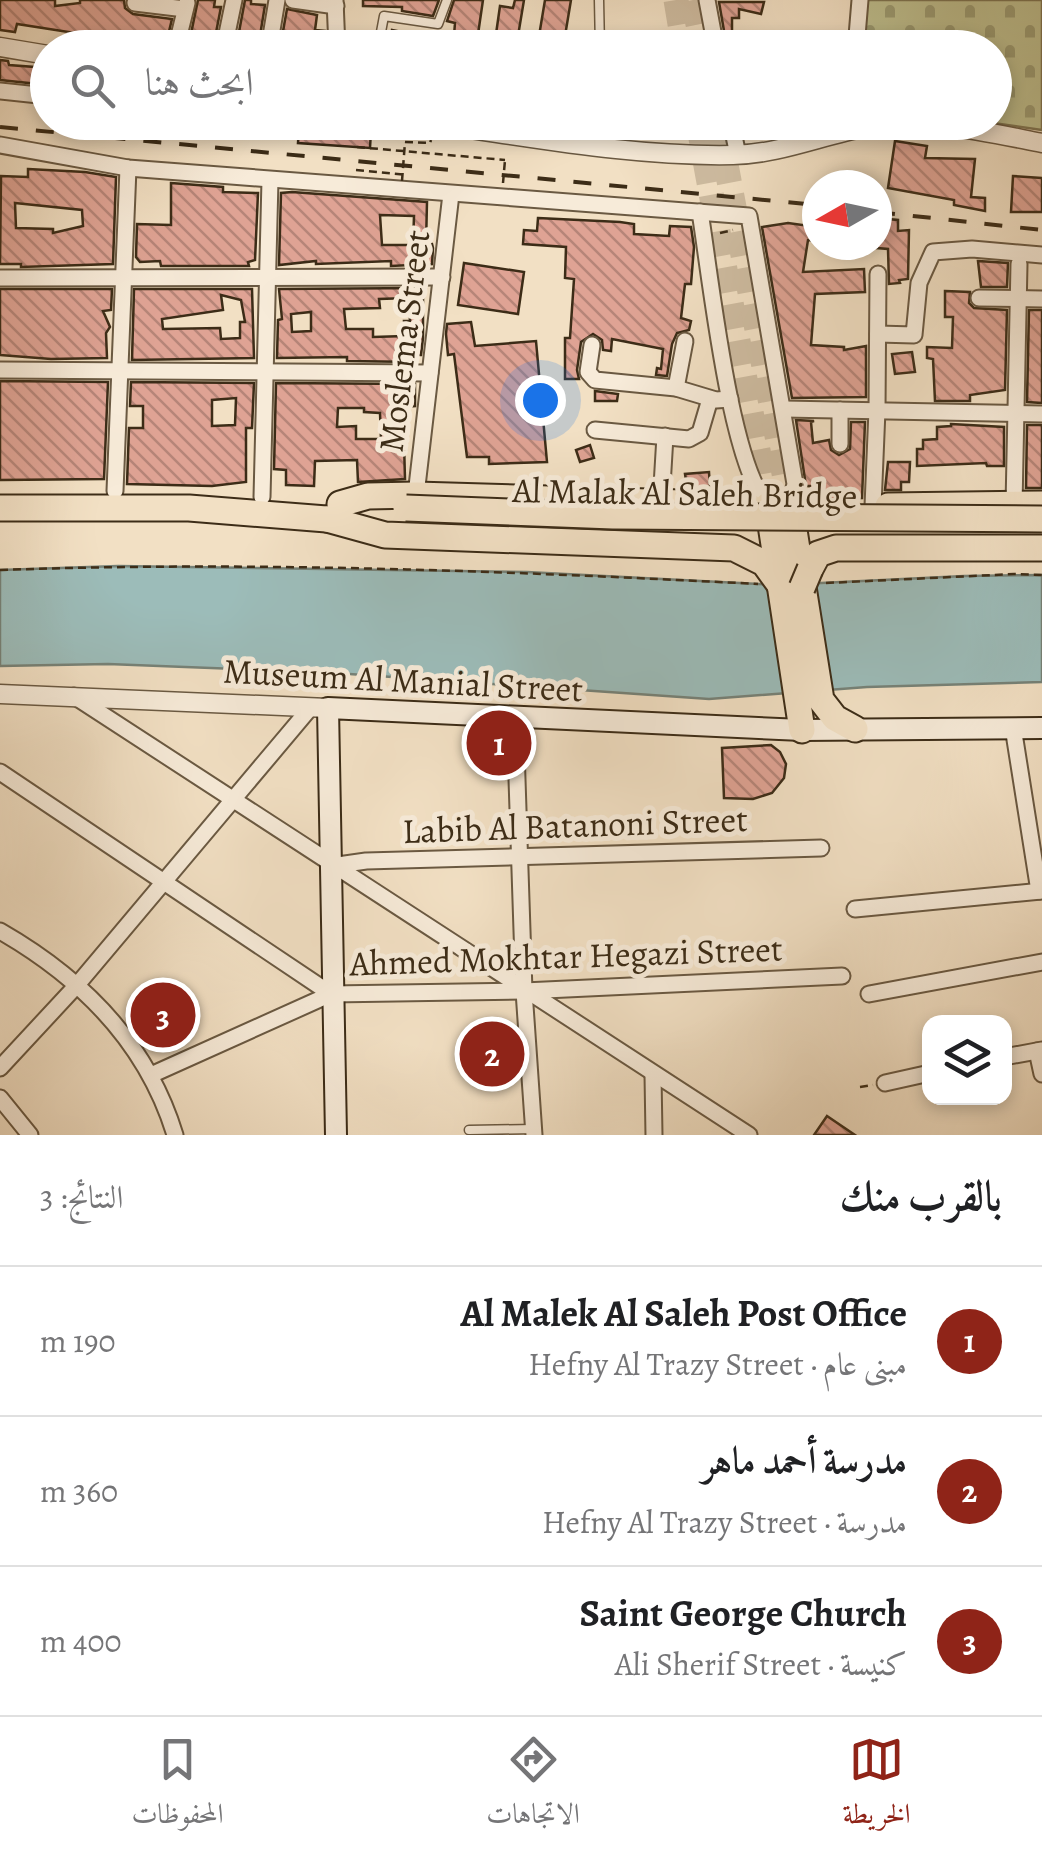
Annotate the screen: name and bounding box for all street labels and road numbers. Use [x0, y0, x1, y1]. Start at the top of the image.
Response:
street label: Moslema Street [367, 227, 441, 455]
street label: Al Malak Al Saleh Bridge [511, 466, 858, 520]
street label: Museum Al Manial Street [222, 647, 584, 713]
street label: Labib Al Batanoni Street [402, 795, 748, 855]
street label: Ahmed Mokhtar Hegazi Street [348, 924, 783, 988]

